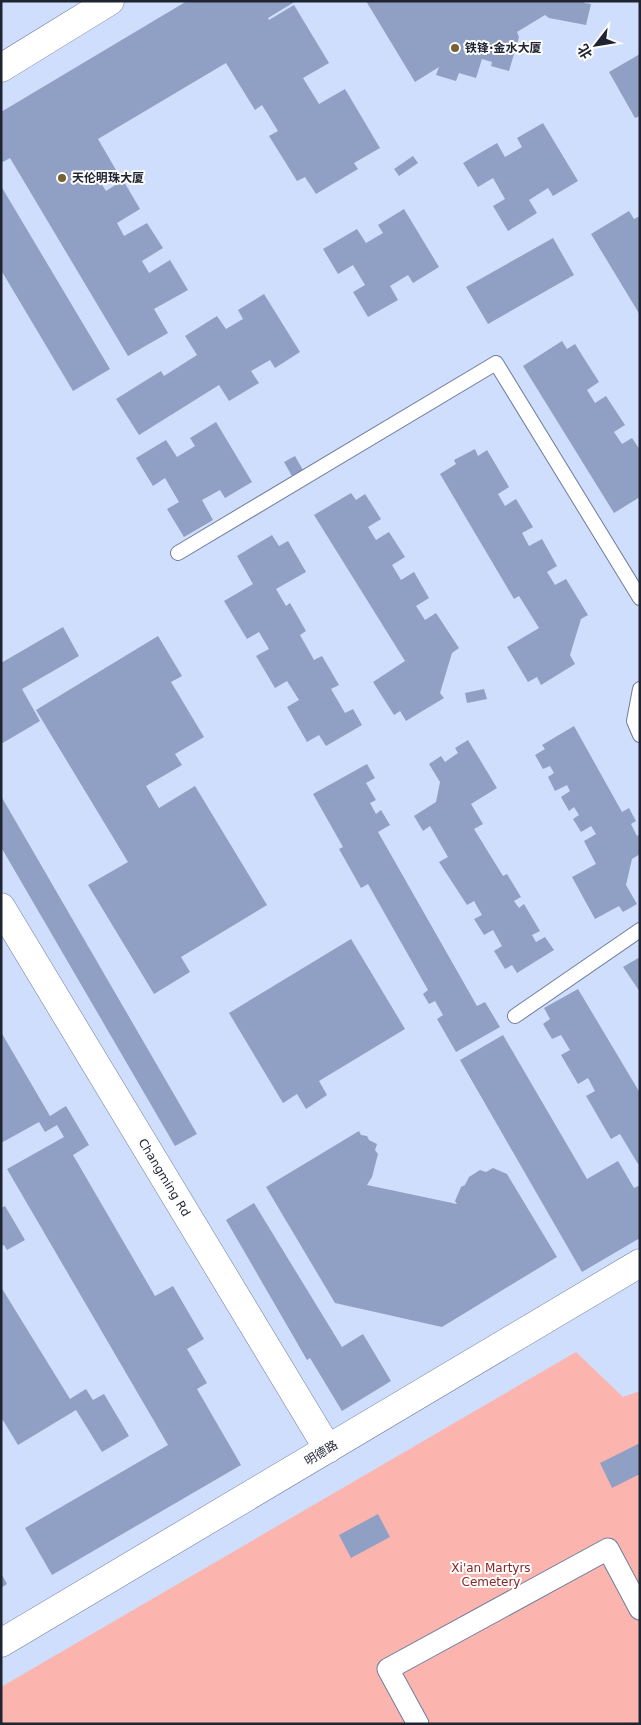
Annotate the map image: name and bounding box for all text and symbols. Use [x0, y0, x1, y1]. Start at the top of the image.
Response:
north arrow [571, 20, 621, 70]
place label: 铁锋·金水大厦 [465, 41, 542, 55]
marker: 铁锋·金水大厦 [449, 42, 461, 54]
text: 北 [574, 42, 595, 62]
place label: 天伦明珠大厦 [72, 171, 144, 185]
marker: 天伦明珠大厦 [56, 172, 68, 184]
street label: Changming Rd [135, 1136, 193, 1219]
street label: 明德路 [302, 1438, 340, 1468]
park label: Xi'an Martyrs Cemetery [451, 1561, 531, 1589]

